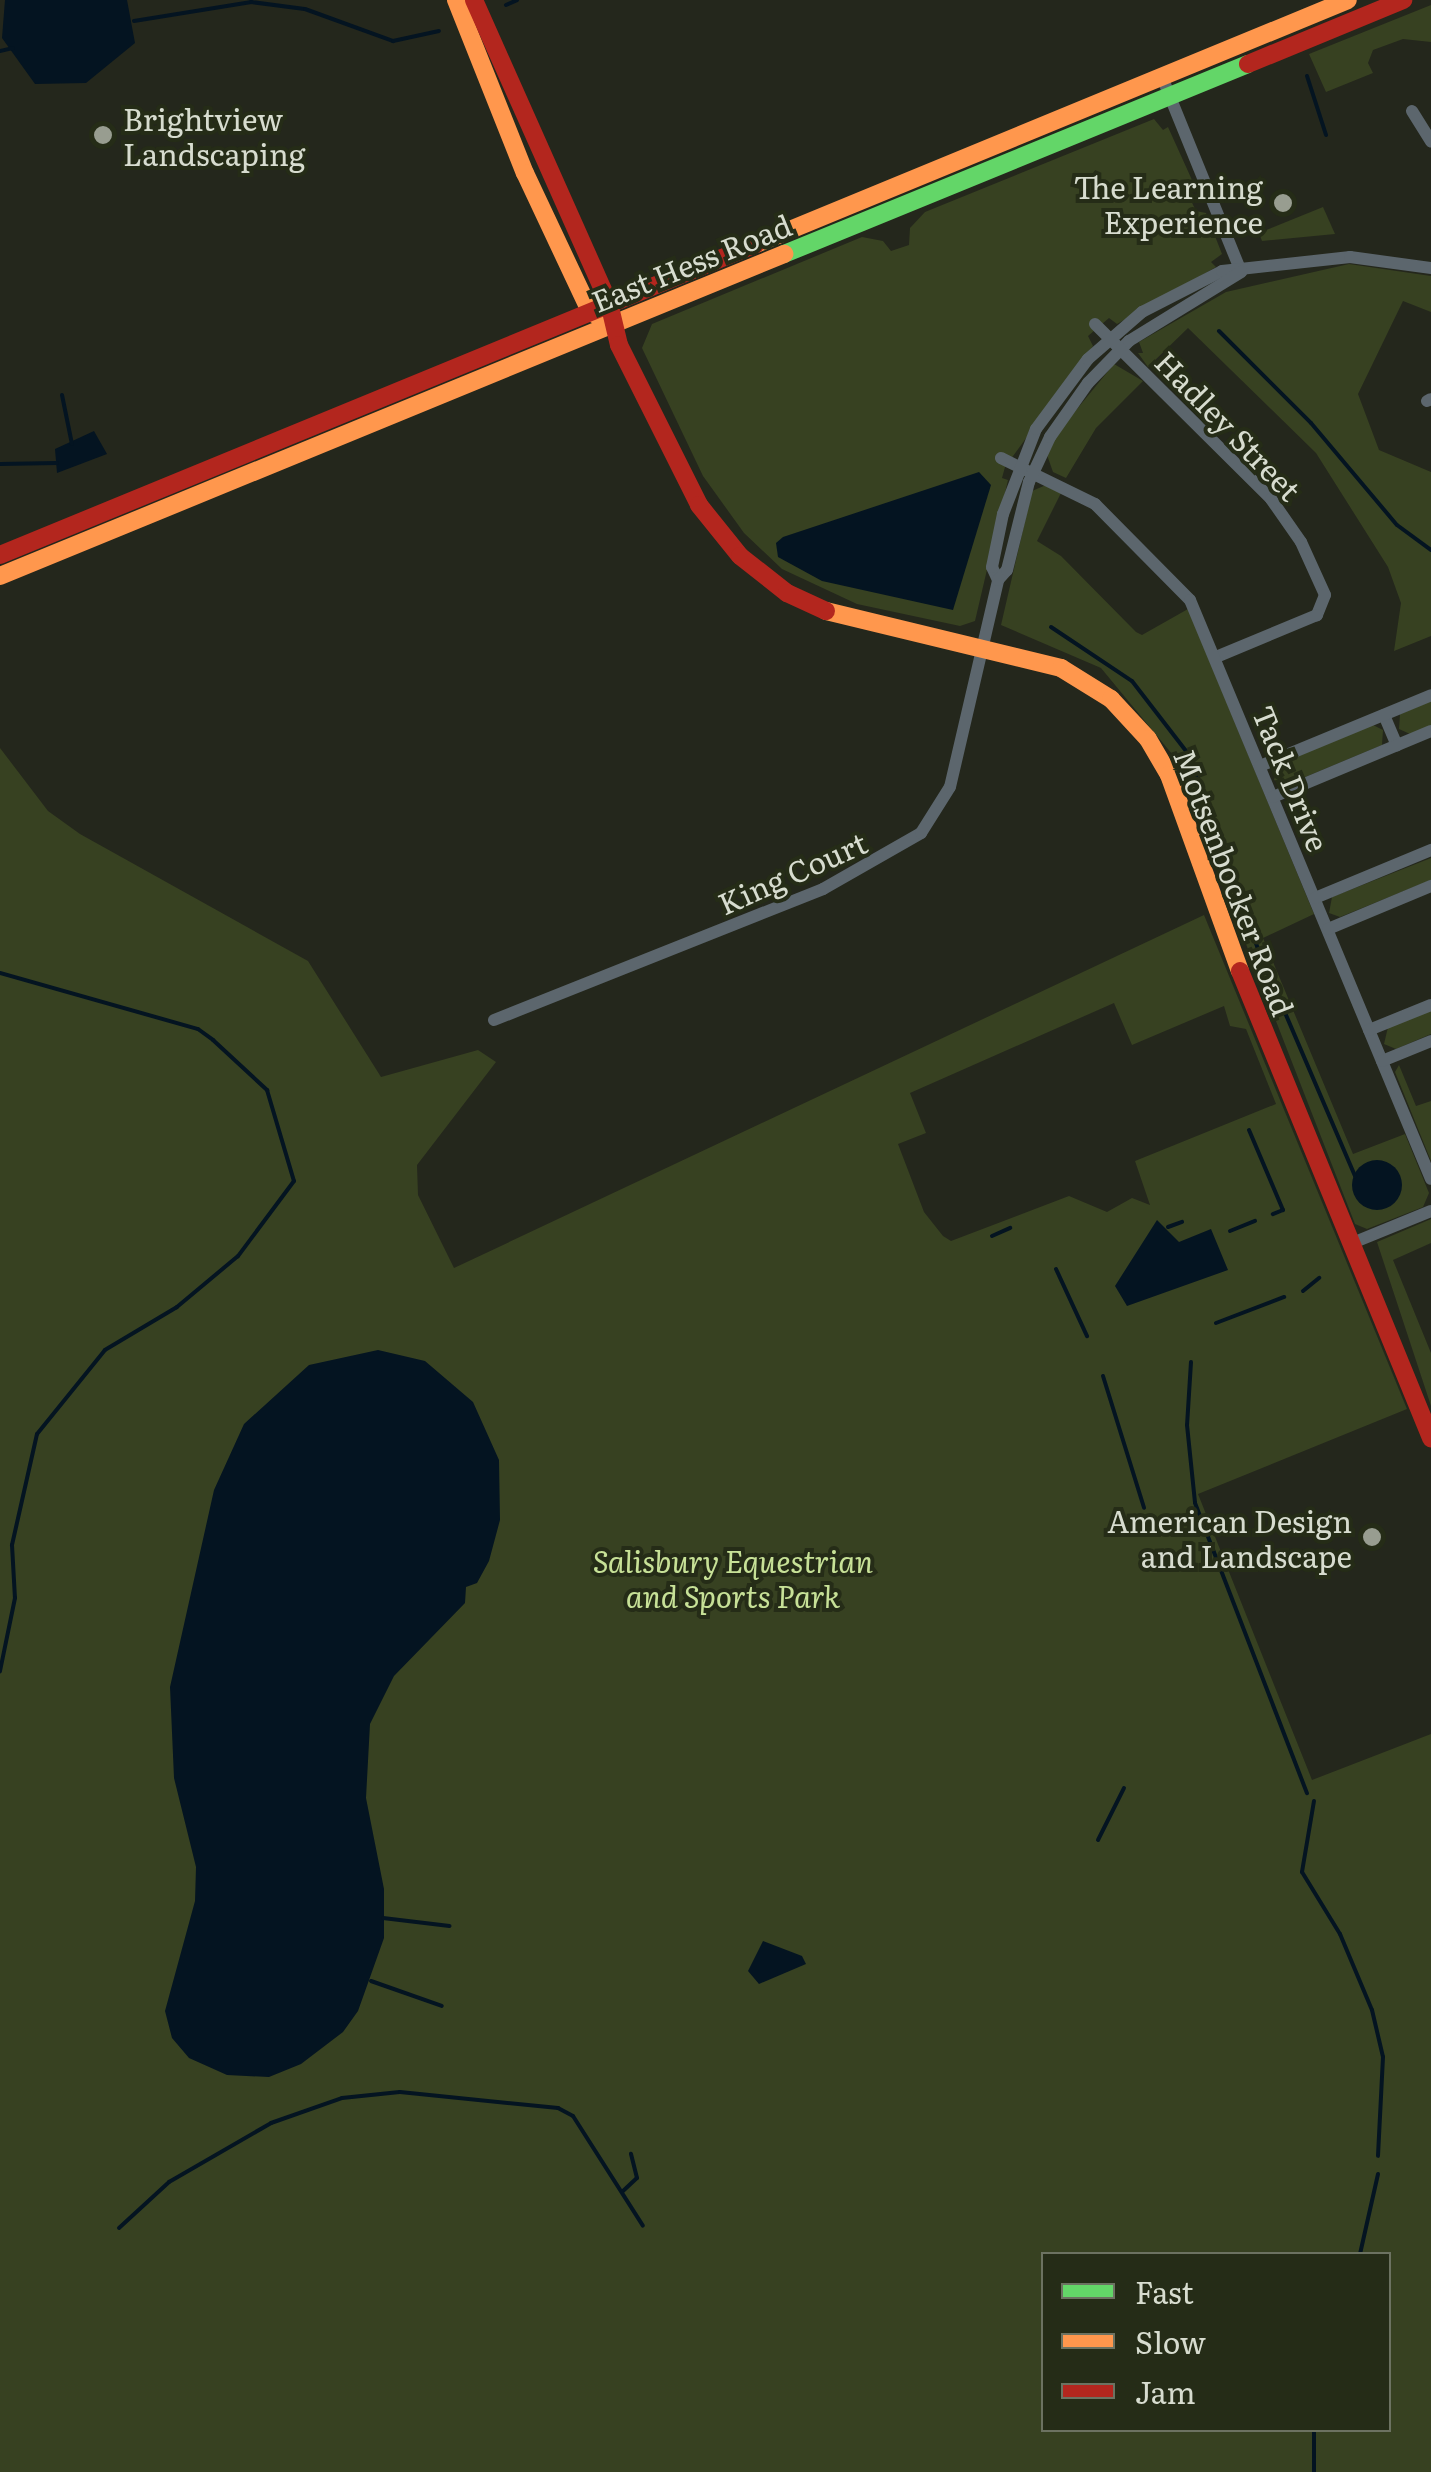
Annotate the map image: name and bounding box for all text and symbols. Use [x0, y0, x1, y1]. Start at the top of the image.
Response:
place label: Brightview Landscaping [123, 100, 306, 170]
marker: Brightview Landscaping [92, 124, 114, 146]
place label: The Learning Experience [1073, 168, 1263, 238]
marker: The Learning Experience [1272, 192, 1294, 214]
street label: East Hess Road [586, 206, 796, 318]
street label: Hadley Street [1149, 343, 1309, 507]
street label: Tack Drive [1246, 700, 1338, 856]
street label: Motsenbocker Road [1168, 744, 1302, 1020]
street label: King Court [712, 823, 872, 921]
place label: American Design and Landscape [1107, 1502, 1352, 1572]
marker: American Design and Landscape [1361, 1526, 1383, 1548]
park label: Salisbury Equestrian and Sports Park [593, 1542, 873, 1612]
legend [1041, 2252, 1391, 2432]
text: Fast [1135, 2269, 1194, 2313]
text: Slow [1135, 2319, 1206, 2363]
text: Jam [1135, 2369, 1195, 2413]

